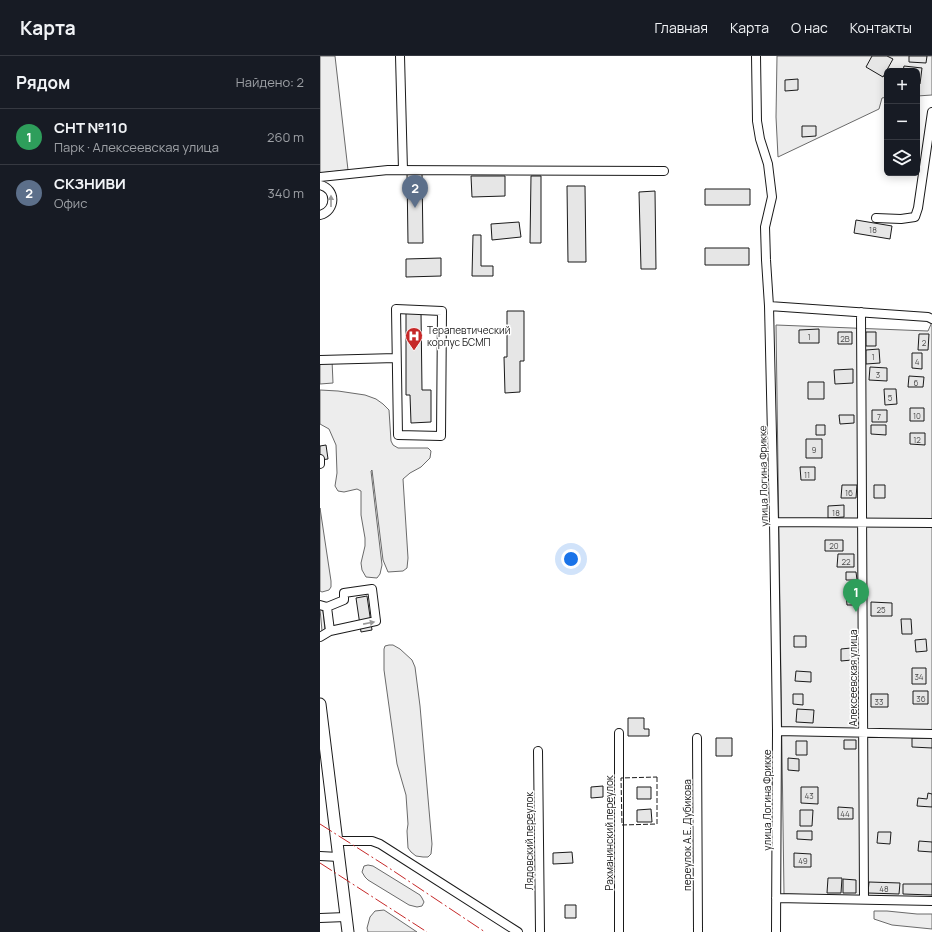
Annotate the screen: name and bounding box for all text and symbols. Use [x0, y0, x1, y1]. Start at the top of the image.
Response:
text: Карта [20, 15, 76, 41]
text: Главная [655, 18, 708, 37]
text: Карта [730, 18, 769, 37]
text: О нас [791, 18, 828, 37]
text: Контакты [850, 18, 912, 37]
map controls [884, 68, 920, 176]
button: + [884, 68, 920, 104]
text: Рядом [16, 71, 70, 94]
text: Найдено: 2 [236, 73, 304, 91]
button: − [884, 104, 920, 140]
text: СНТ №110 [54, 117, 128, 138]
text: 1 [26, 128, 32, 146]
text: 260 m [267, 128, 304, 146]
text: Парк · Алексеевская улица [54, 138, 219, 156]
button: layers [884, 140, 920, 176]
text: СКЗНИВИ [54, 173, 126, 194]
pin: 2 [402, 175, 428, 208]
text: 2 [25, 184, 33, 202]
text: 340 m [268, 184, 304, 202]
text: Офис [54, 194, 87, 212]
one-way arrow [328, 194, 334, 207]
house number: 18 [869, 224, 877, 235]
place label: Терапевтический корпус БСМП [427, 323, 510, 349]
hospital icon: Терапевтический корпус БСМП [404, 326, 424, 351]
house number: 1 [807, 331, 811, 342]
house number: 2В [840, 333, 850, 344]
house number: 2 [922, 337, 927, 348]
house number: 1 [871, 351, 875, 362]
house number: 4 [915, 356, 920, 367]
house number: 3 [876, 369, 880, 380]
house number: 6 [914, 377, 919, 388]
house number: 5 [888, 392, 893, 403]
house number: 10 [913, 410, 921, 421]
house number: 7 [877, 411, 881, 422]
street label: улица Логина Фрикке [755, 425, 771, 527]
house number: 12 [913, 434, 921, 445]
house number: 9 [812, 444, 817, 455]
house number: 11 [804, 469, 810, 480]
house number: 16 [845, 487, 853, 498]
house number: 18 [832, 507, 840, 518]
house number: 20 [829, 540, 839, 551]
your location [561, 549, 581, 569]
house number: 22 [841, 556, 851, 567]
pin: 1 [843, 579, 869, 612]
house number: 25 [876, 604, 886, 615]
one-way arrow [362, 619, 375, 625]
street label: Алексеевская улица [846, 629, 860, 727]
house number: 34 [914, 671, 924, 682]
house number: 36 [916, 693, 926, 704]
house number: 33 [875, 696, 883, 707]
street label: улица Логина Фрикке [760, 749, 774, 851]
street label: Рахманинский переулок [602, 774, 616, 891]
street label: переулок А.Е. Дубикова [680, 779, 694, 891]
house number: 43 [804, 790, 814, 801]
street label: Лядовский переулок [522, 791, 536, 890]
house number: 44 [840, 808, 850, 819]
house number: 49 [798, 855, 808, 866]
house number: 48 [879, 883, 889, 894]

